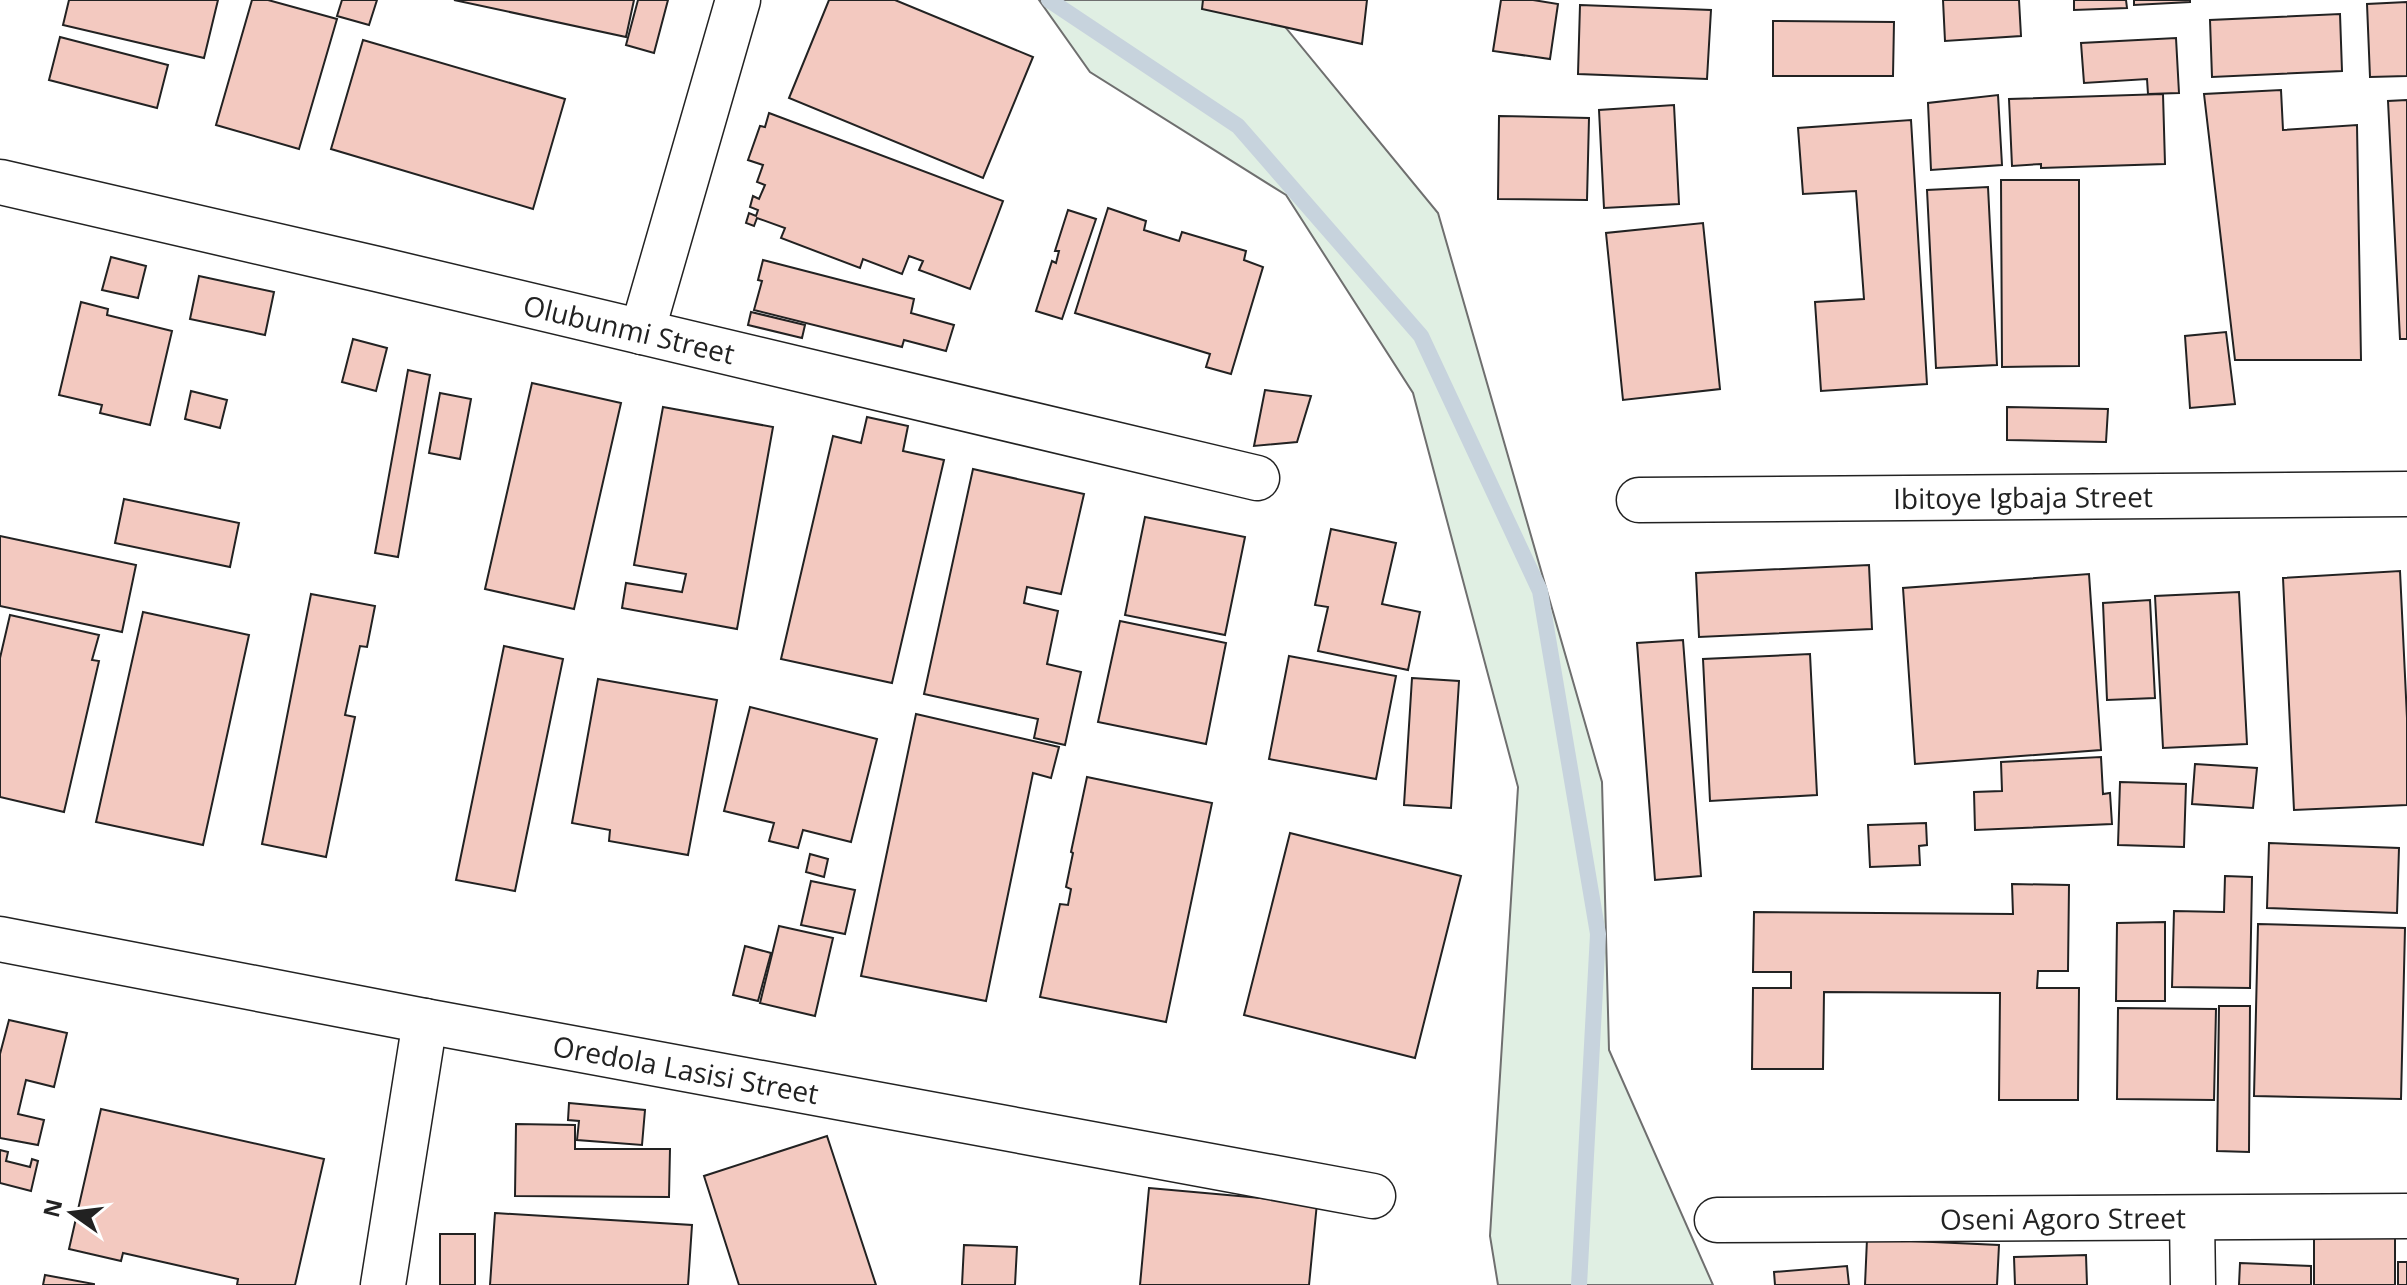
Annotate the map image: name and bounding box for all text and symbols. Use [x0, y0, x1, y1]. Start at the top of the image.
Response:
street label: Olubunmi Street [520, 285, 739, 372]
street label: Ibitoye Igbaja Street [1893, 477, 2153, 517]
street label: Oredola Lasisi Street [550, 1026, 822, 1112]
north arrow [32, 1173, 112, 1253]
text: N [35, 1196, 68, 1220]
street label: Oseni Agoro Street [1940, 1198, 2186, 1238]

